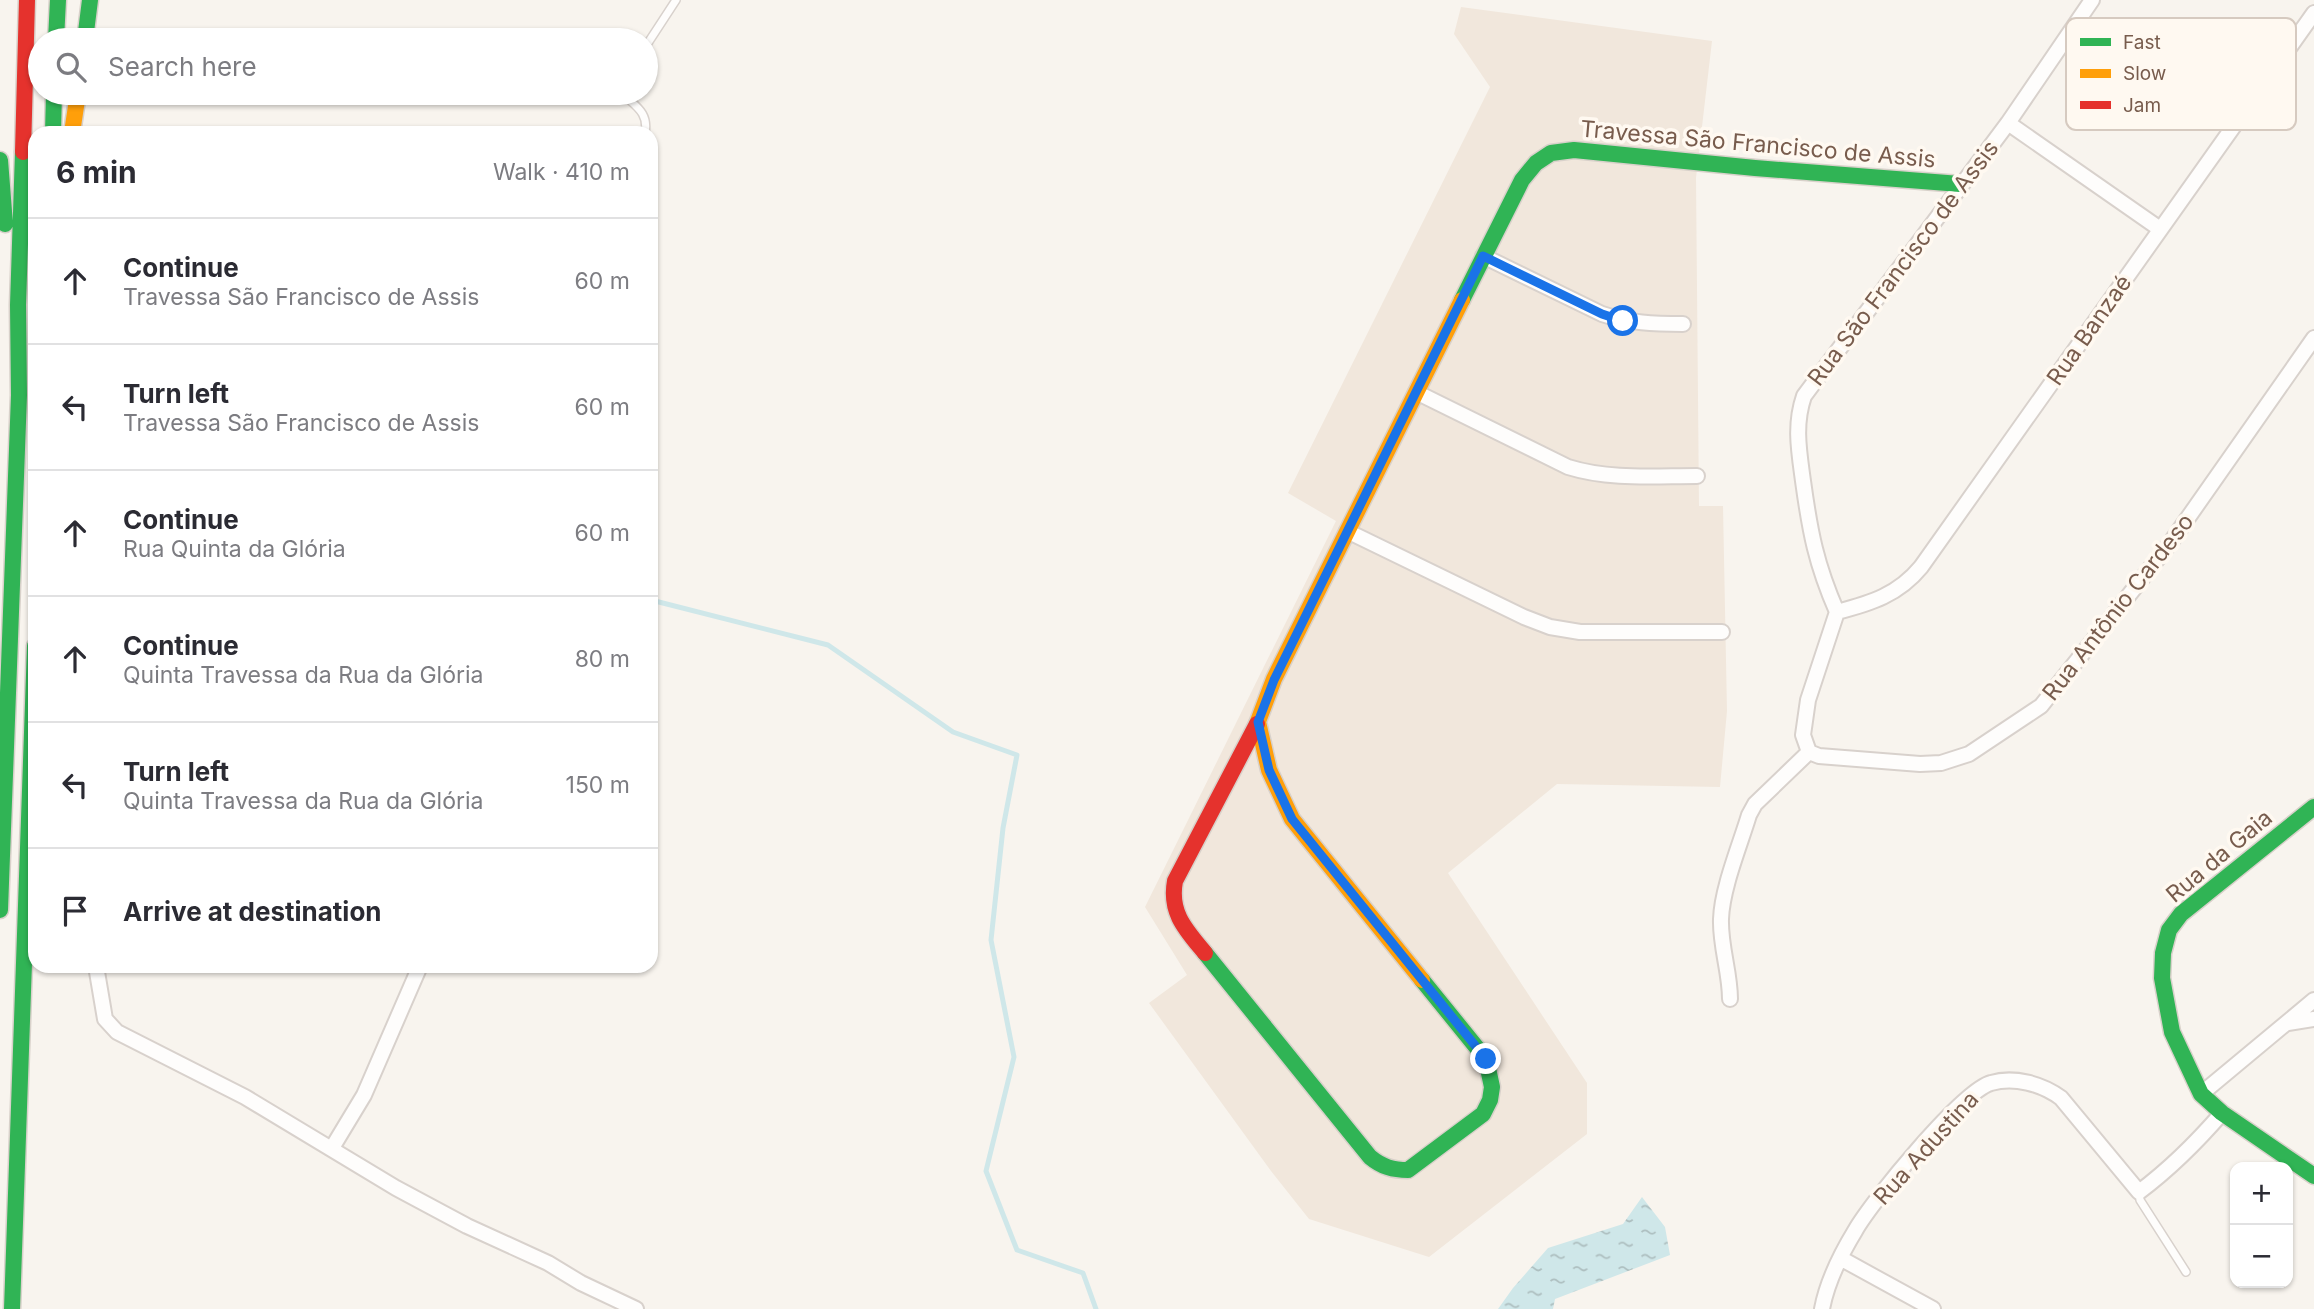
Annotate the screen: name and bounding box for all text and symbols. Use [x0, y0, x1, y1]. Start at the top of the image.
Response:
legend [2066, 18, 2296, 130]
search box [28, 28, 658, 105]
text: Fast [2123, 31, 2161, 54]
icon: search [52, 48, 90, 86]
text: Search here [108, 51, 257, 82]
text: Slow [2123, 62, 2166, 85]
text: Jam [2123, 94, 2161, 117]
street label: Travessa São Francisco de Assis [1579, 115, 1937, 173]
street label: Rua São Francisco de Assis [1802, 135, 2004, 391]
text: 6 min [56, 154, 137, 190]
text: Walk · 410 m [493, 158, 630, 186]
text: Continue [123, 252, 239, 283]
icon: ahead [56, 262, 94, 300]
text: 60 m [575, 267, 630, 295]
street label: Rua Banzaé [2041, 269, 2137, 391]
text: Travessa São Francisco de Assis [123, 283, 479, 311]
route start [1607, 305, 1638, 336]
text: Turn left [123, 378, 229, 409]
icon: left [56, 388, 94, 426]
text: 60 m [575, 393, 630, 421]
text: Travessa São Francisco de Assis [123, 409, 479, 437]
text: Continue [123, 504, 239, 535]
street label: Rua Antônio Cardeso [2036, 508, 2200, 706]
icon: ahead [56, 514, 94, 552]
text: 60 m [575, 519, 630, 547]
text: Rua Quinta da Glória [123, 535, 346, 563]
text: Continue [123, 630, 239, 661]
icon: ahead [56, 640, 94, 678]
text: 80 m [575, 645, 630, 673]
text: Quinta Travessa da Rua da Glória [123, 661, 483, 689]
text: Turn left [123, 756, 229, 787]
icon: left [56, 766, 94, 804]
text: 150 m [566, 771, 630, 799]
text: Quinta Travessa da Rua da Glória [123, 787, 483, 815]
street label: Rua da Gaia [2160, 804, 2278, 908]
icon: arrive [56, 892, 94, 930]
text: Arrive at destination [123, 896, 382, 927]
route end [1470, 1043, 1501, 1074]
street label: Rua Adustina [1868, 1085, 1984, 1211]
map controls [2230, 1162, 2293, 1288]
button: + [2230, 1162, 2293, 1225]
button: − [2230, 1225, 2293, 1288]

